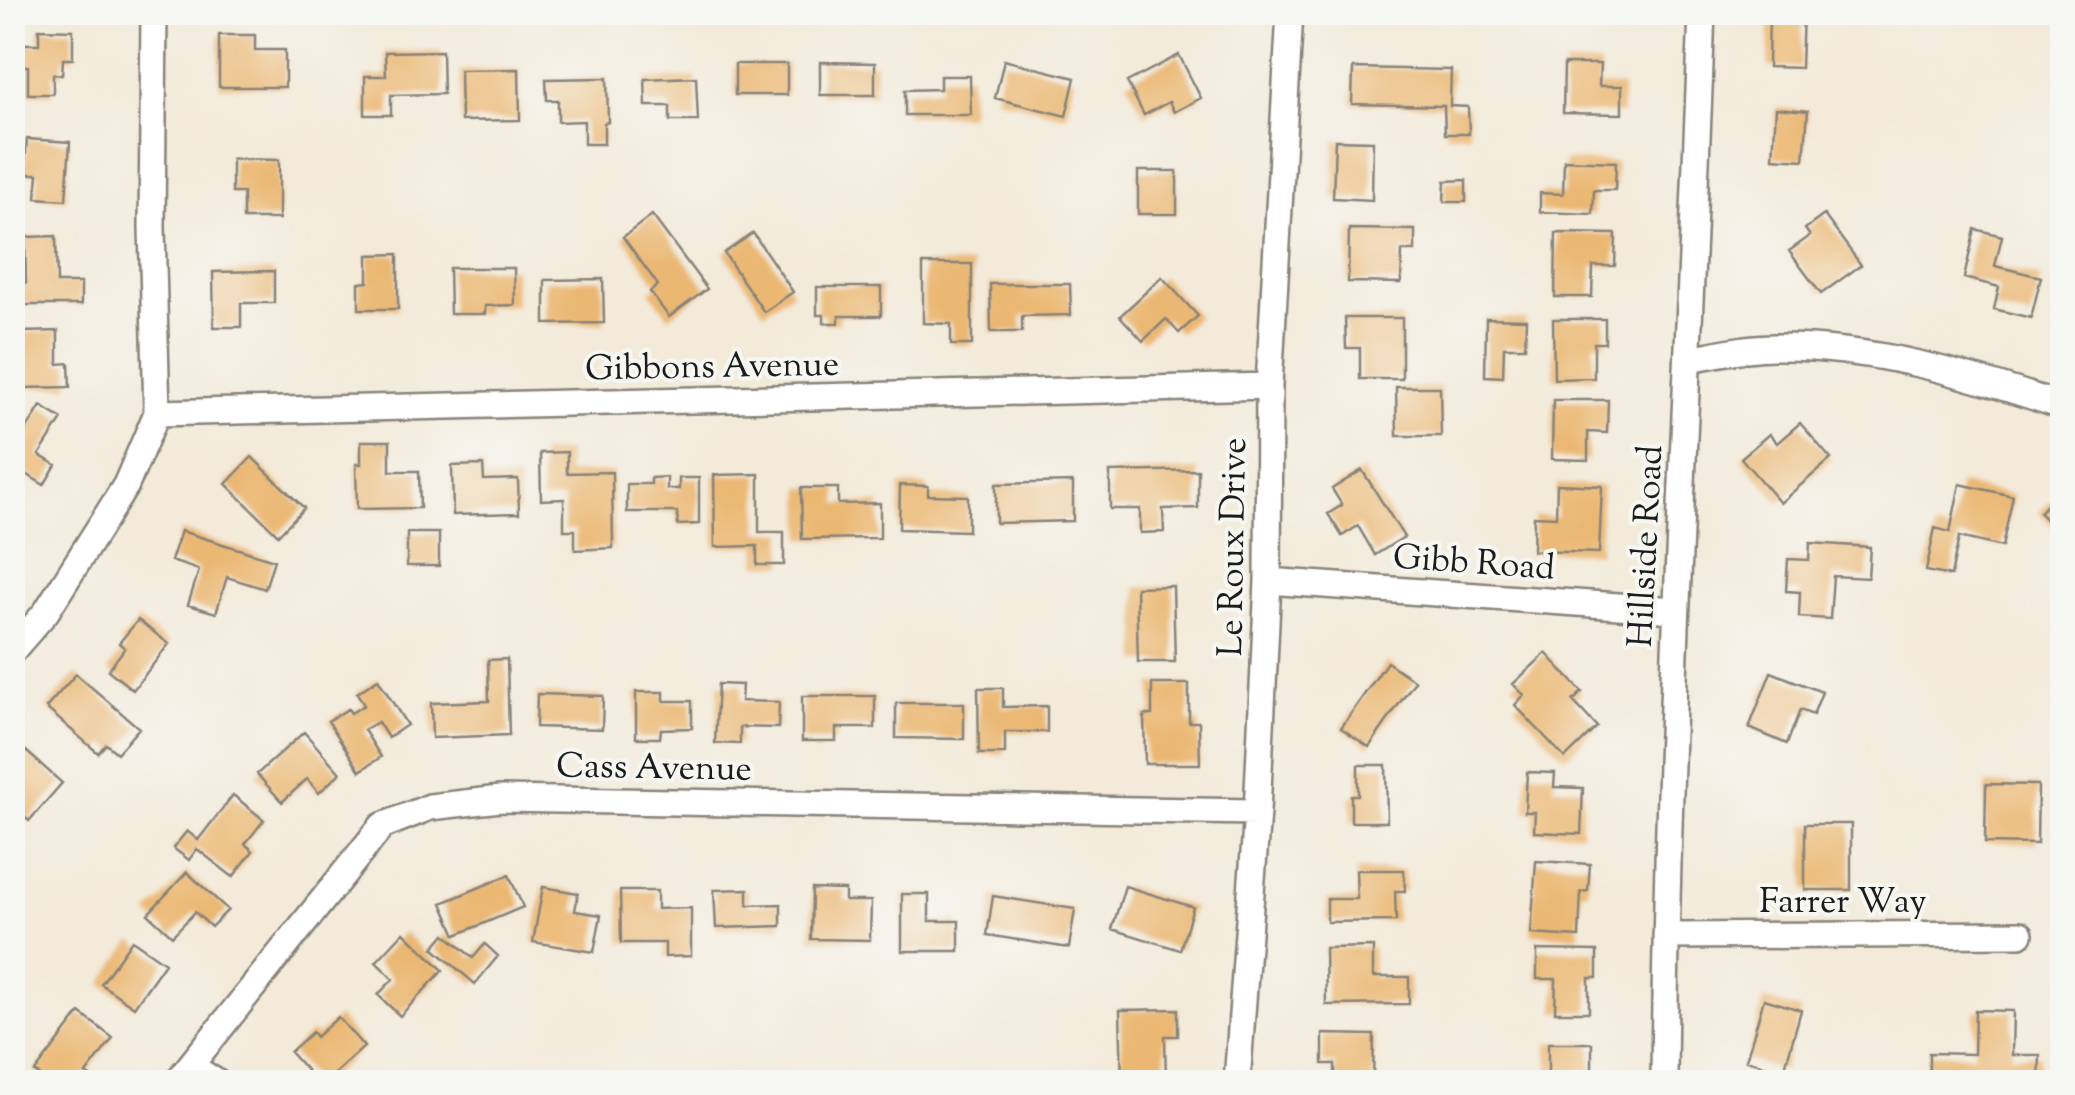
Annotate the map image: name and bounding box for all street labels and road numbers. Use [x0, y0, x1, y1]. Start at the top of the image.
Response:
street label: Gibbons Avenue [585, 341, 840, 396]
street label: Le Roux Drive [1207, 437, 1262, 657]
street label: Hillside Road [1617, 443, 1678, 649]
street label: Gibb Road [1391, 533, 1557, 596]
street label: Cass Avenue [556, 742, 752, 797]
street label: Farrer Way [1759, 878, 1927, 929]

